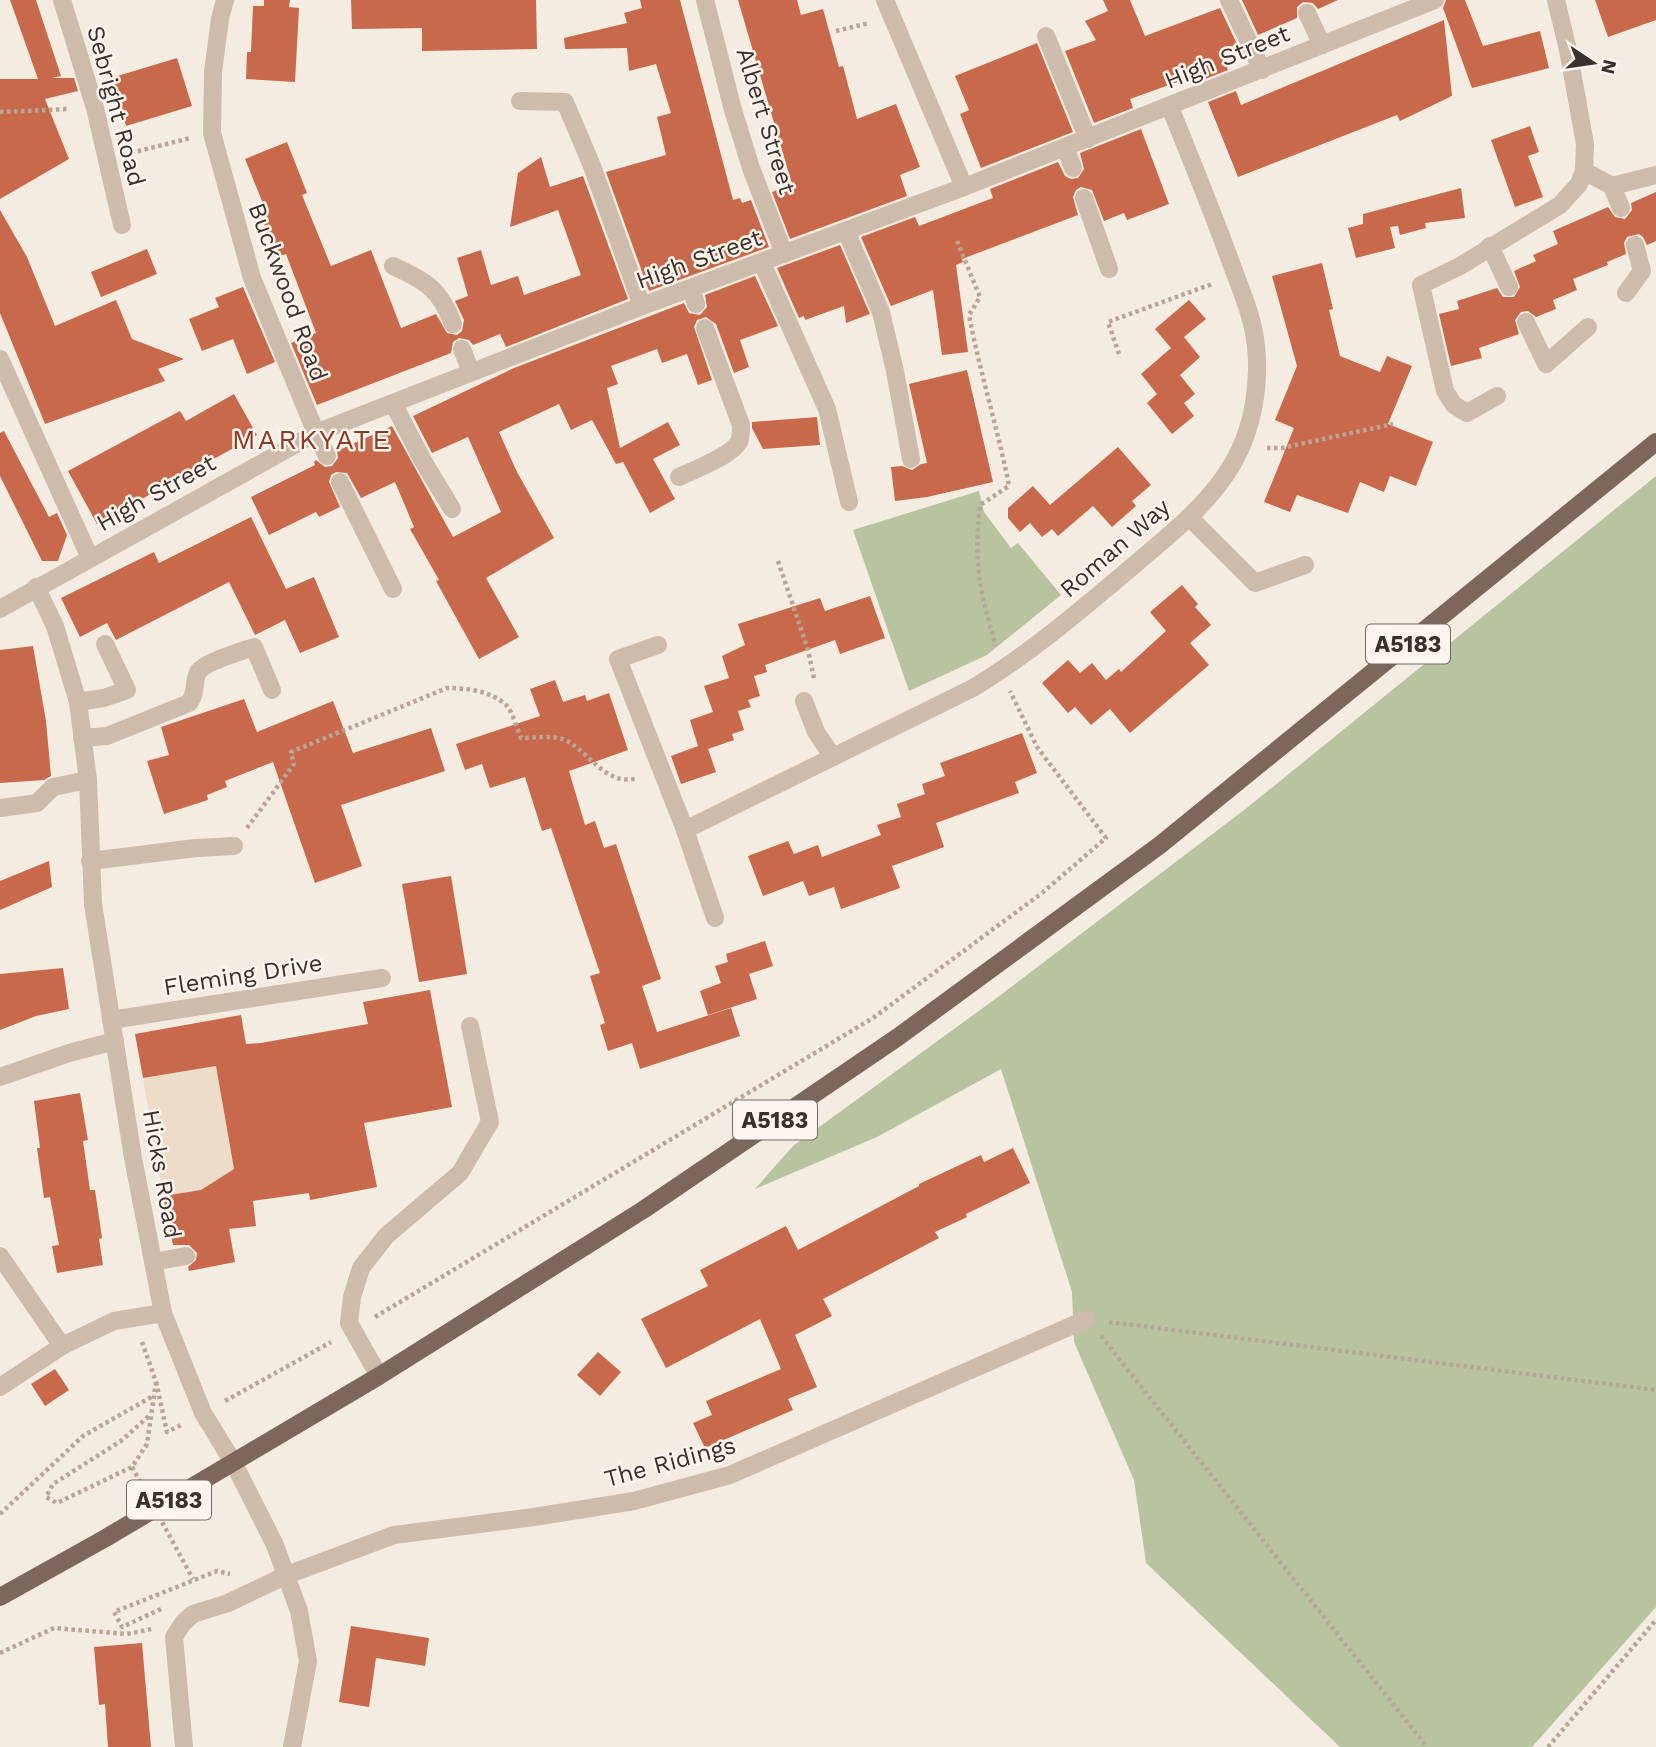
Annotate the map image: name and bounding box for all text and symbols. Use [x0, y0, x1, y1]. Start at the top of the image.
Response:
street label: High Street [1161, 19, 1293, 95]
street label: Sebright Road [81, 23, 151, 189]
north arrow [1558, 28, 1628, 98]
street label: Albert Street [730, 44, 802, 198]
text: N [1596, 57, 1622, 76]
street label: Buckwood Road [243, 199, 333, 385]
street label: High Street [632, 223, 766, 295]
district label: MARKYATE [232, 423, 392, 456]
street label: High Street [91, 449, 221, 537]
street label: Roman Way [1054, 492, 1176, 603]
road number: A5183 [1366, 624, 1450, 664]
street label: Fleming Drive [162, 949, 324, 1001]
road number: A5183 [733, 1100, 817, 1140]
street label: Hicks Road [137, 1107, 187, 1241]
street label: The Ridings [601, 1431, 739, 1493]
road number: A5183 [127, 1480, 211, 1520]

